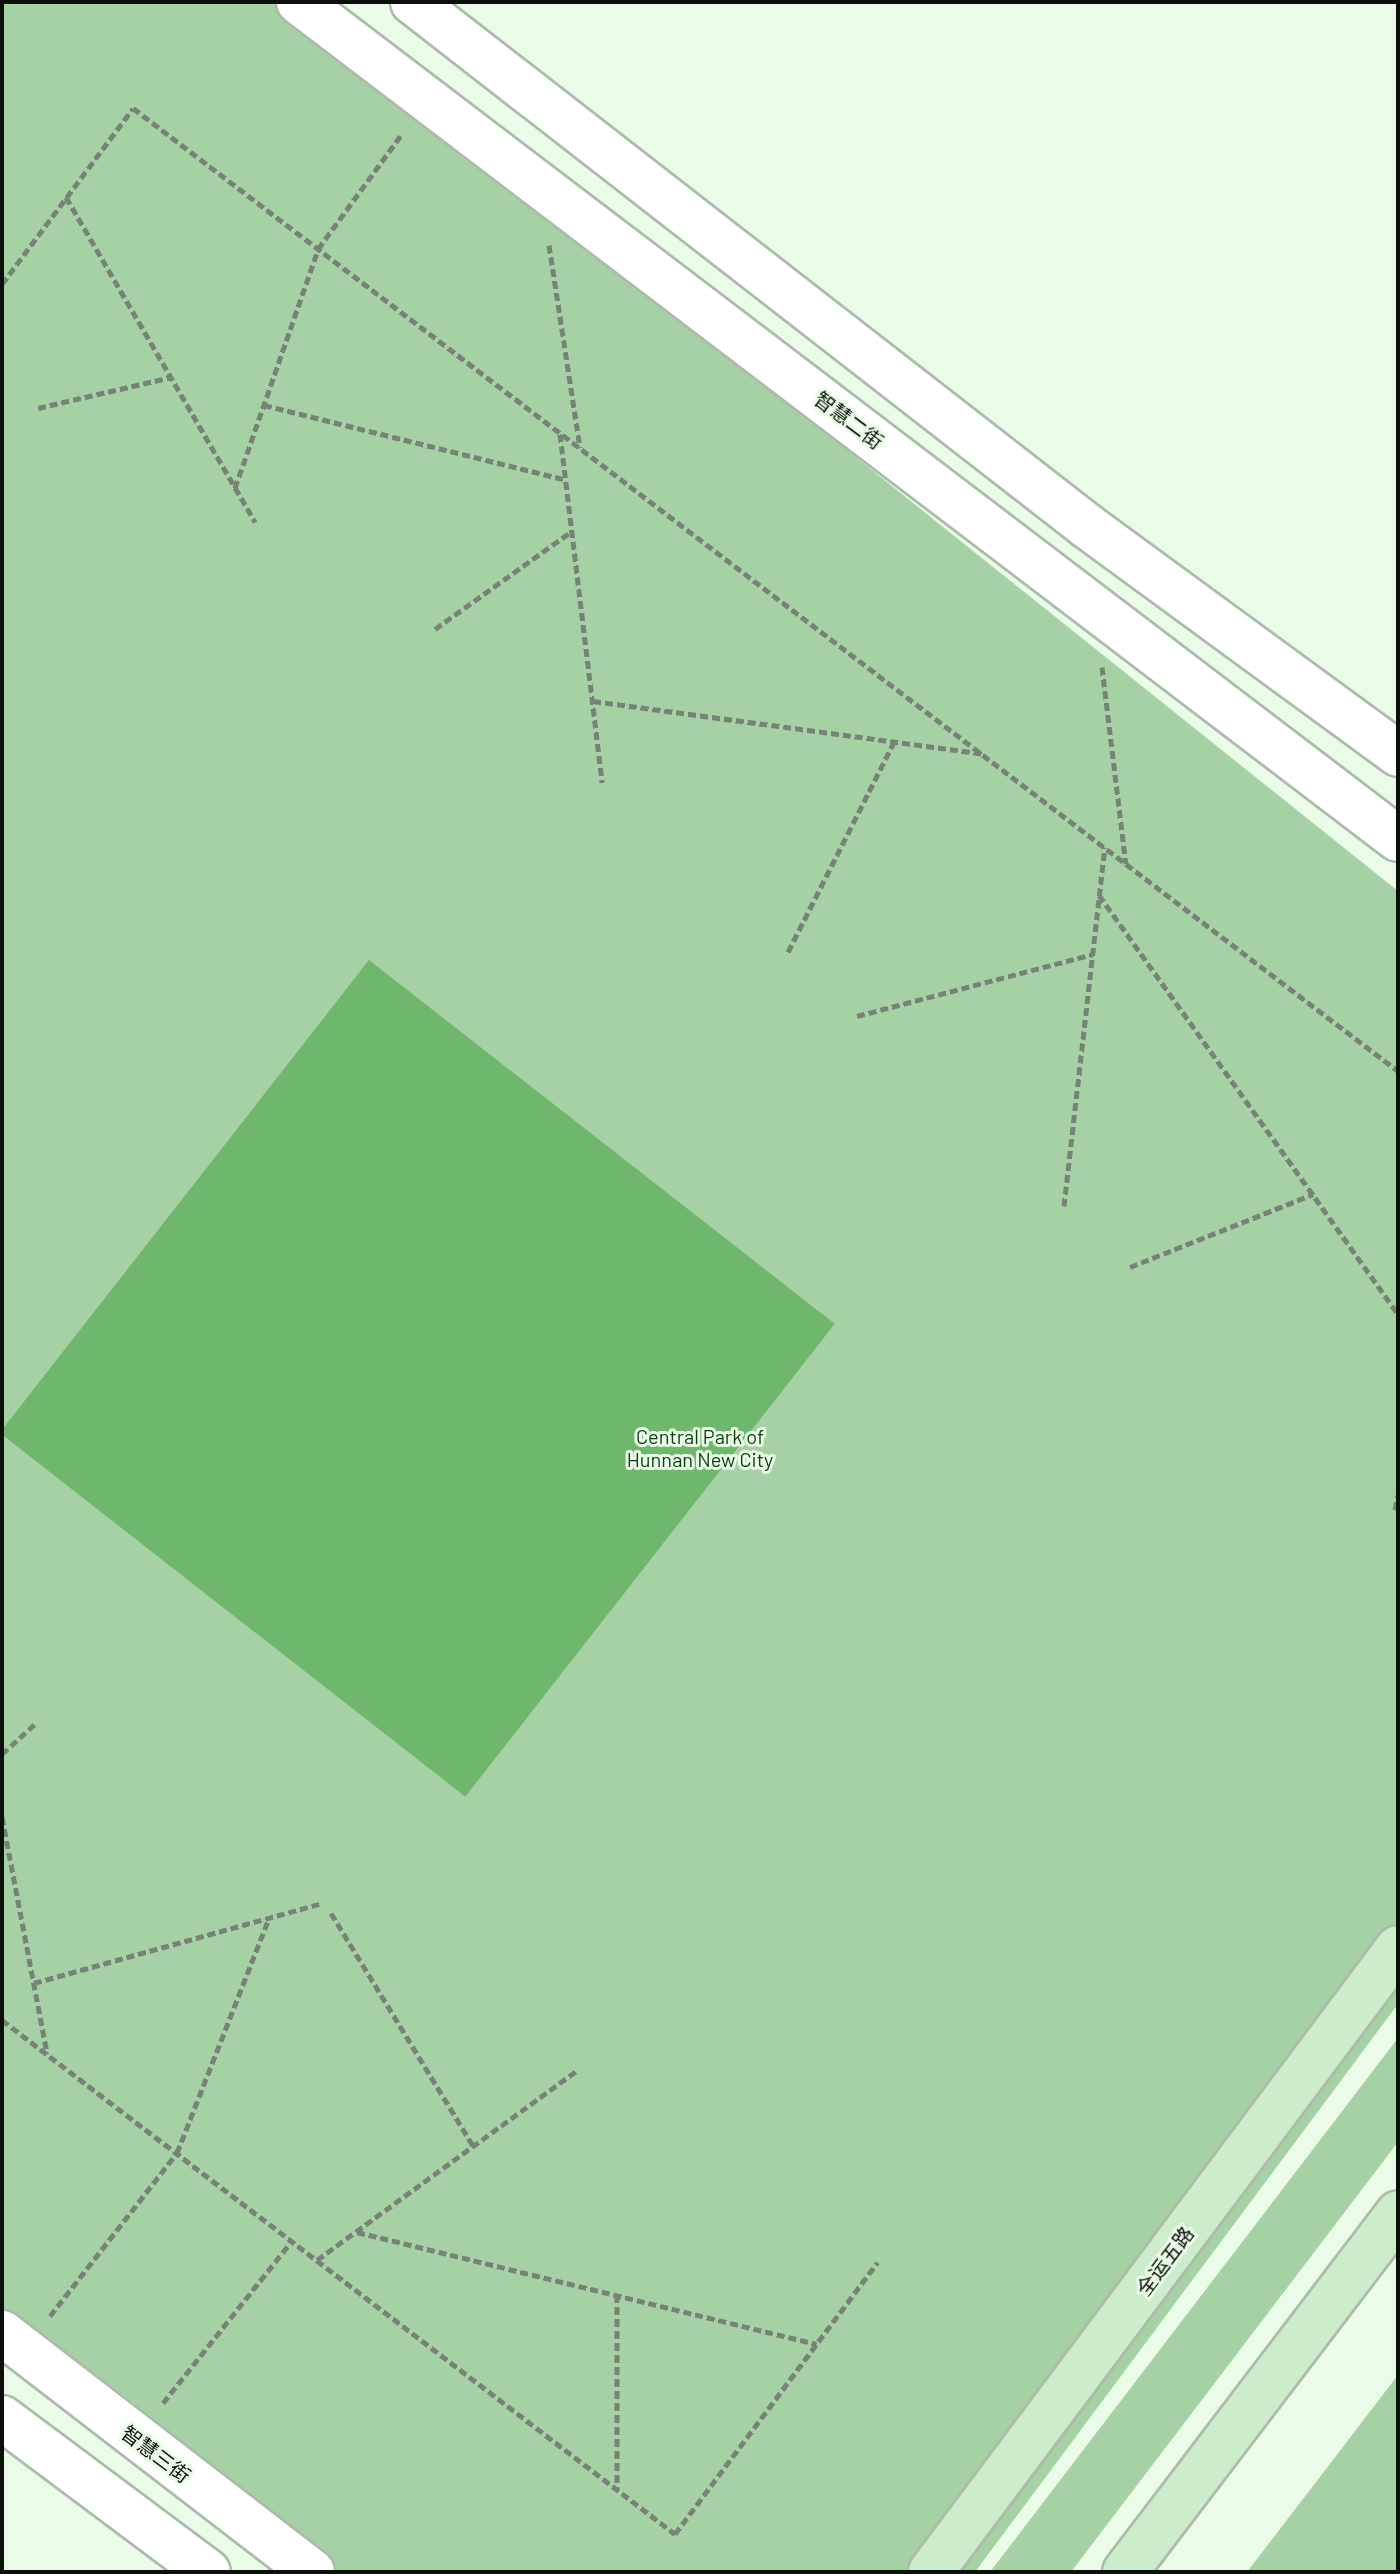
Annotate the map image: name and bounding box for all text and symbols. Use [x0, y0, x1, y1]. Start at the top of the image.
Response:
street label: 智慧二街 [810, 386, 888, 454]
park label: Central Park of Hunnan New City [627, 1424, 773, 1471]
street label: 全运五路 [1131, 2222, 1199, 2300]
street label: 智慧三街 [117, 2420, 195, 2488]

